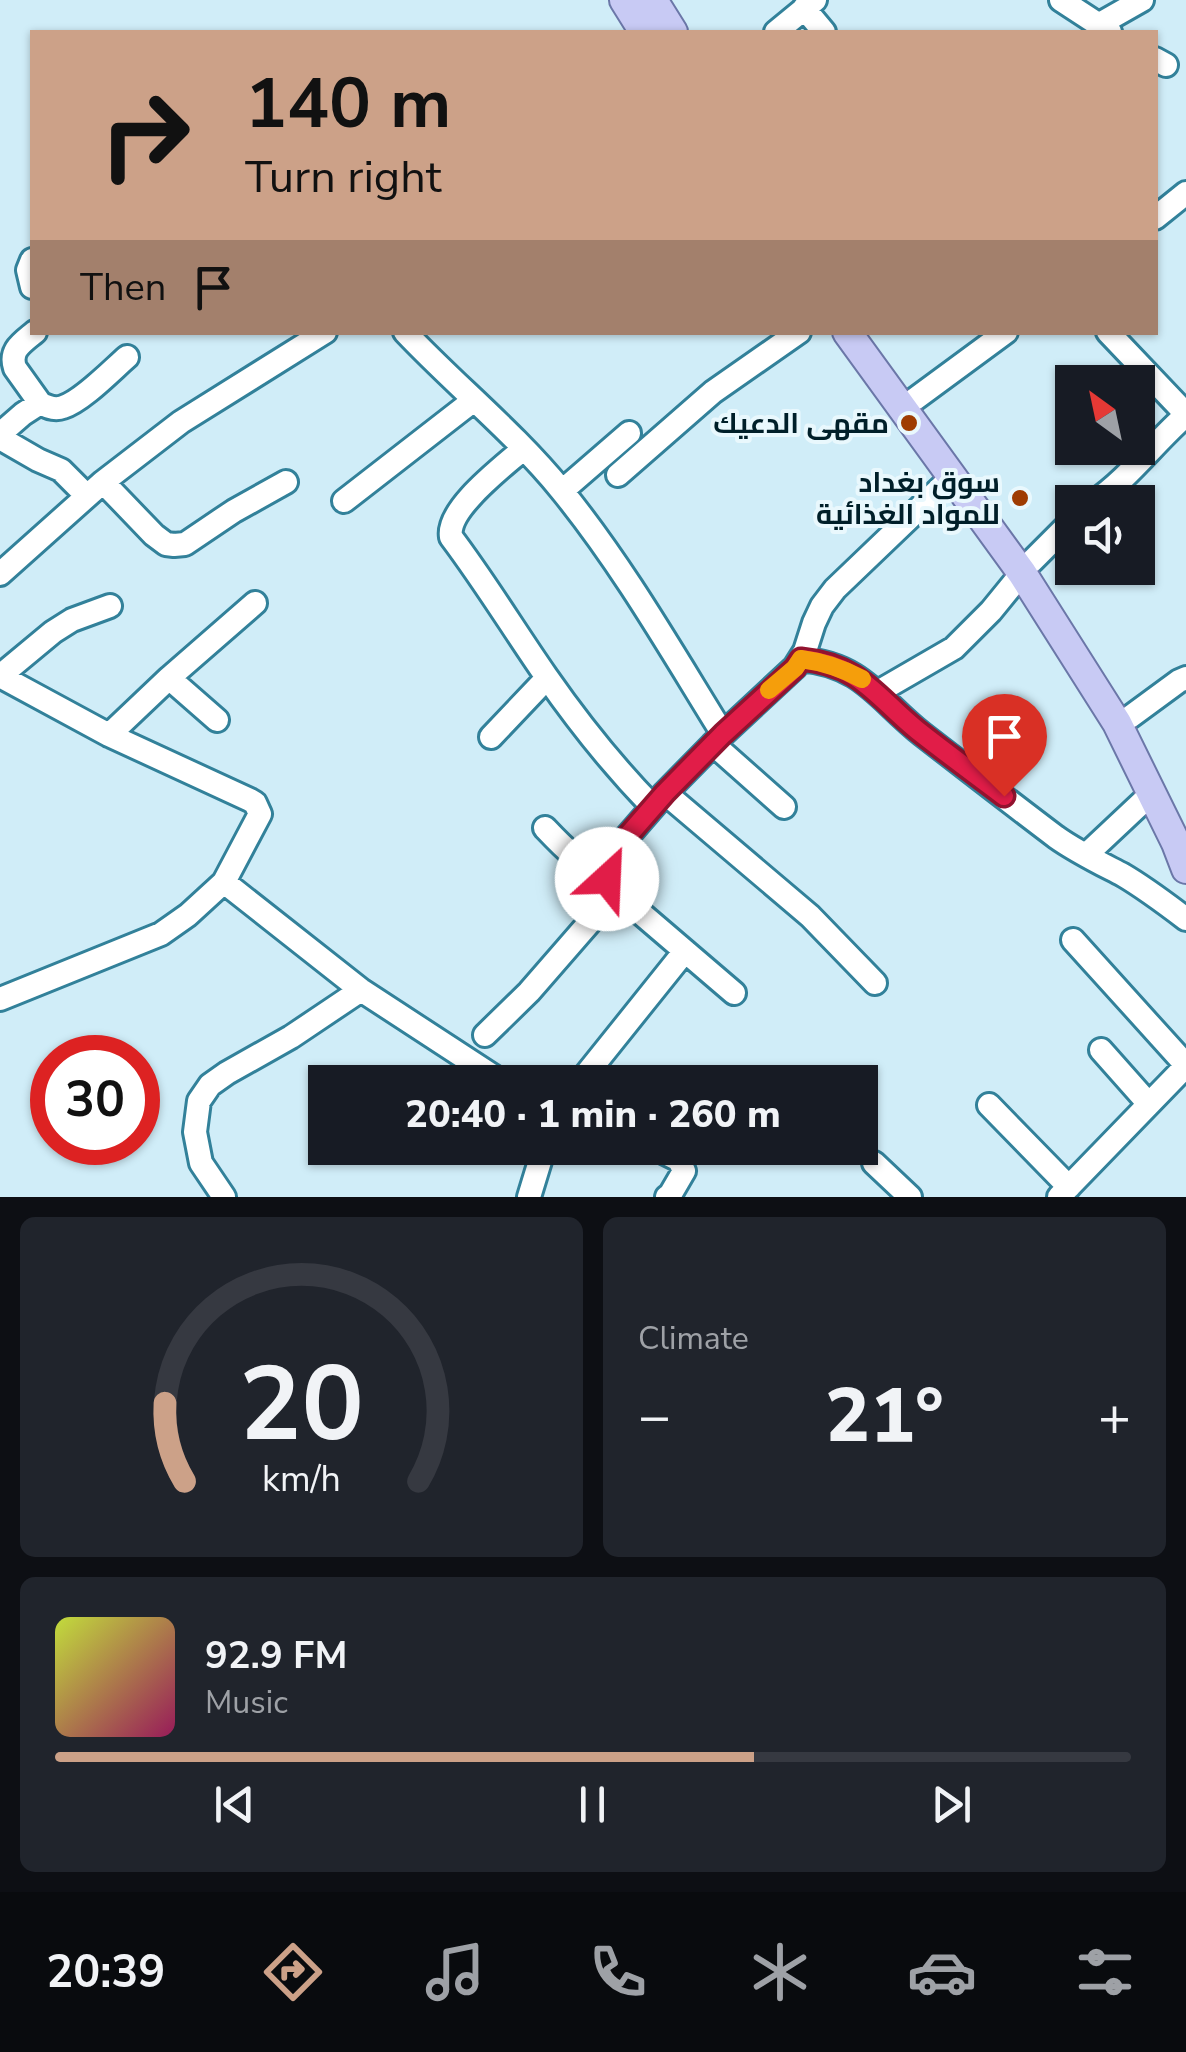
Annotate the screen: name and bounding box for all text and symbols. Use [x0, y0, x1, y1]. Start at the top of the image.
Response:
text: 140 m [245, 56, 451, 152]
icon: right [80, 70, 210, 200]
text: Turn right [245, 147, 442, 208]
icon: arrive [186, 260, 241, 315]
text: Then [80, 262, 166, 313]
north arrow [1055, 365, 1155, 465]
map controls [1055, 365, 1155, 585]
place label: مقهى الدعيك [713, 405, 889, 443]
marker: مقهى الدعيك [898, 412, 920, 434]
place label: سوق بغداد للمواد الغذائية [816, 464, 1000, 534]
button: sound [1055, 485, 1155, 585]
marker: سوق بغداد للمواد الغذائية [1009, 487, 1031, 509]
pin [962, 694, 1047, 797]
icon: arrive [977, 709, 1032, 764]
position arrow [555, 827, 659, 931]
speed limit sign: 30 [30, 1035, 160, 1165]
text: 20:40 · 1 min · 260 m [405, 1089, 781, 1140]
text: Climate [638, 1317, 749, 1360]
text: 20 [239, 1334, 364, 1476]
text: 21° [825, 1365, 944, 1467]
text: − [638, 1379, 671, 1454]
text: + [1098, 1379, 1131, 1454]
text: km/h [262, 1455, 341, 1504]
text: 92.9 FM [205, 1630, 347, 1681]
text: Music [205, 1681, 288, 1724]
icon: previous [207, 1777, 262, 1832]
icon: pause [565, 1777, 620, 1832]
icon: next [924, 1777, 979, 1832]
icon: directions [258, 1937, 328, 2007]
icon: music [420, 1937, 490, 2007]
icon: phone [583, 1937, 653, 2007]
icon: climate [745, 1937, 815, 2007]
icon: car [907, 1937, 977, 2007]
icon: filters [1070, 1937, 1140, 2007]
text: 20:39 [46, 1942, 165, 2003]

